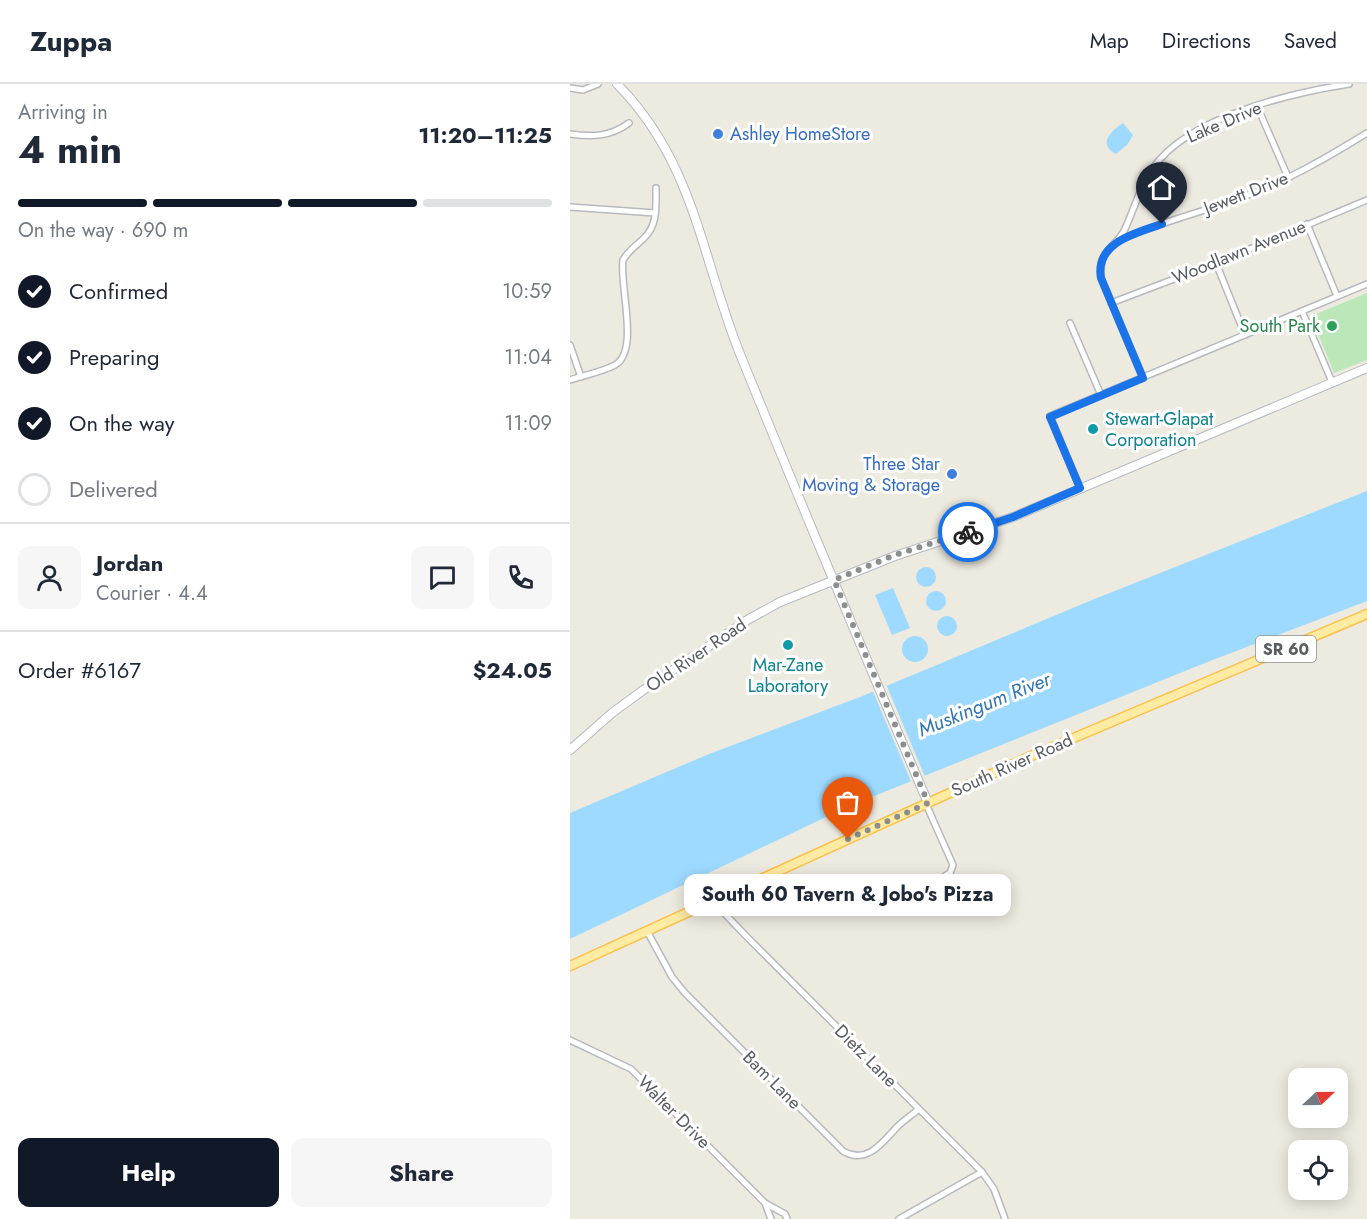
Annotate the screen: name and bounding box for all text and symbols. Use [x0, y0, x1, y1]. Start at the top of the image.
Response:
text: Zuppa [30, 21, 112, 62]
text: Map [1090, 26, 1129, 56]
text: Directions [1162, 26, 1251, 56]
text: Saved [1284, 26, 1337, 56]
street label: Lake Drive [1183, 95, 1265, 149]
text: Arriving in [18, 98, 108, 127]
text: 11:20–11:25 [418, 119, 552, 151]
text: 4 min [18, 121, 122, 178]
place label: Ashley HomeStore [730, 121, 870, 147]
marker: Ashley HomeStore [711, 127, 725, 141]
pin [1136, 162, 1187, 224]
street label: Jewett Drive [1198, 165, 1292, 222]
icon: home [1145, 171, 1178, 204]
street label: Woodlawn Avenue [1168, 213, 1310, 291]
text: On the way · 690 m [18, 216, 188, 245]
icon: check [18, 275, 51, 308]
text: Confirmed [69, 275, 168, 307]
text: 10:59 [502, 277, 552, 306]
place label: South Park [1240, 313, 1320, 339]
marker: South Park [1325, 319, 1339, 333]
icon: check [18, 341, 51, 374]
text: Preparing [69, 341, 160, 373]
text: 11:04 [504, 343, 552, 372]
place label: Stewart-Glapat Corporation [1105, 406, 1214, 453]
icon: check [18, 407, 51, 440]
text: On the way [69, 407, 174, 439]
text: 11:09 [504, 409, 552, 438]
marker: Stewart-Glapat Corporation [1086, 422, 1100, 436]
place label: Three Star Moving & Storage [802, 451, 941, 498]
marker: Three Star Moving & Storage [945, 467, 959, 481]
text: Delivered [69, 473, 158, 505]
courier [938, 502, 998, 562]
icon: bike [952, 516, 985, 549]
button: person [18, 546, 81, 609]
button: chat [411, 546, 474, 609]
button: phone [489, 546, 552, 609]
text: Jordan [96, 547, 163, 579]
text: Courier · 4.4 [96, 579, 208, 608]
street label: Old River Road [641, 612, 751, 698]
road number: SR 60 [1256, 636, 1316, 662]
marker: Mar-Zane Laboratory [781, 638, 795, 652]
place label: Mar-Zane Laboratory [748, 652, 828, 699]
text: Order #6167 [18, 654, 141, 686]
text: $24.05 [473, 654, 552, 686]
water label: Muskingum River [914, 664, 1056, 744]
street label: South River Road [947, 727, 1077, 803]
pin [822, 777, 873, 839]
icon: bag [831, 786, 864, 819]
callout: South 60 Tavern & Jobo's Pizza [685, 875, 1012, 917]
text: South 60 Tavern & Jobo's Pizza [702, 880, 993, 909]
street label: Dietz Lane [829, 1019, 903, 1093]
street label: Bam Lane [737, 1045, 807, 1115]
north arrow [1288, 1068, 1348, 1128]
map controls [1288, 1068, 1348, 1200]
street label: Walter Drive [632, 1070, 716, 1154]
button: Help [18, 1138, 279, 1207]
button: Share [291, 1138, 552, 1207]
button: locate [1288, 1140, 1348, 1200]

